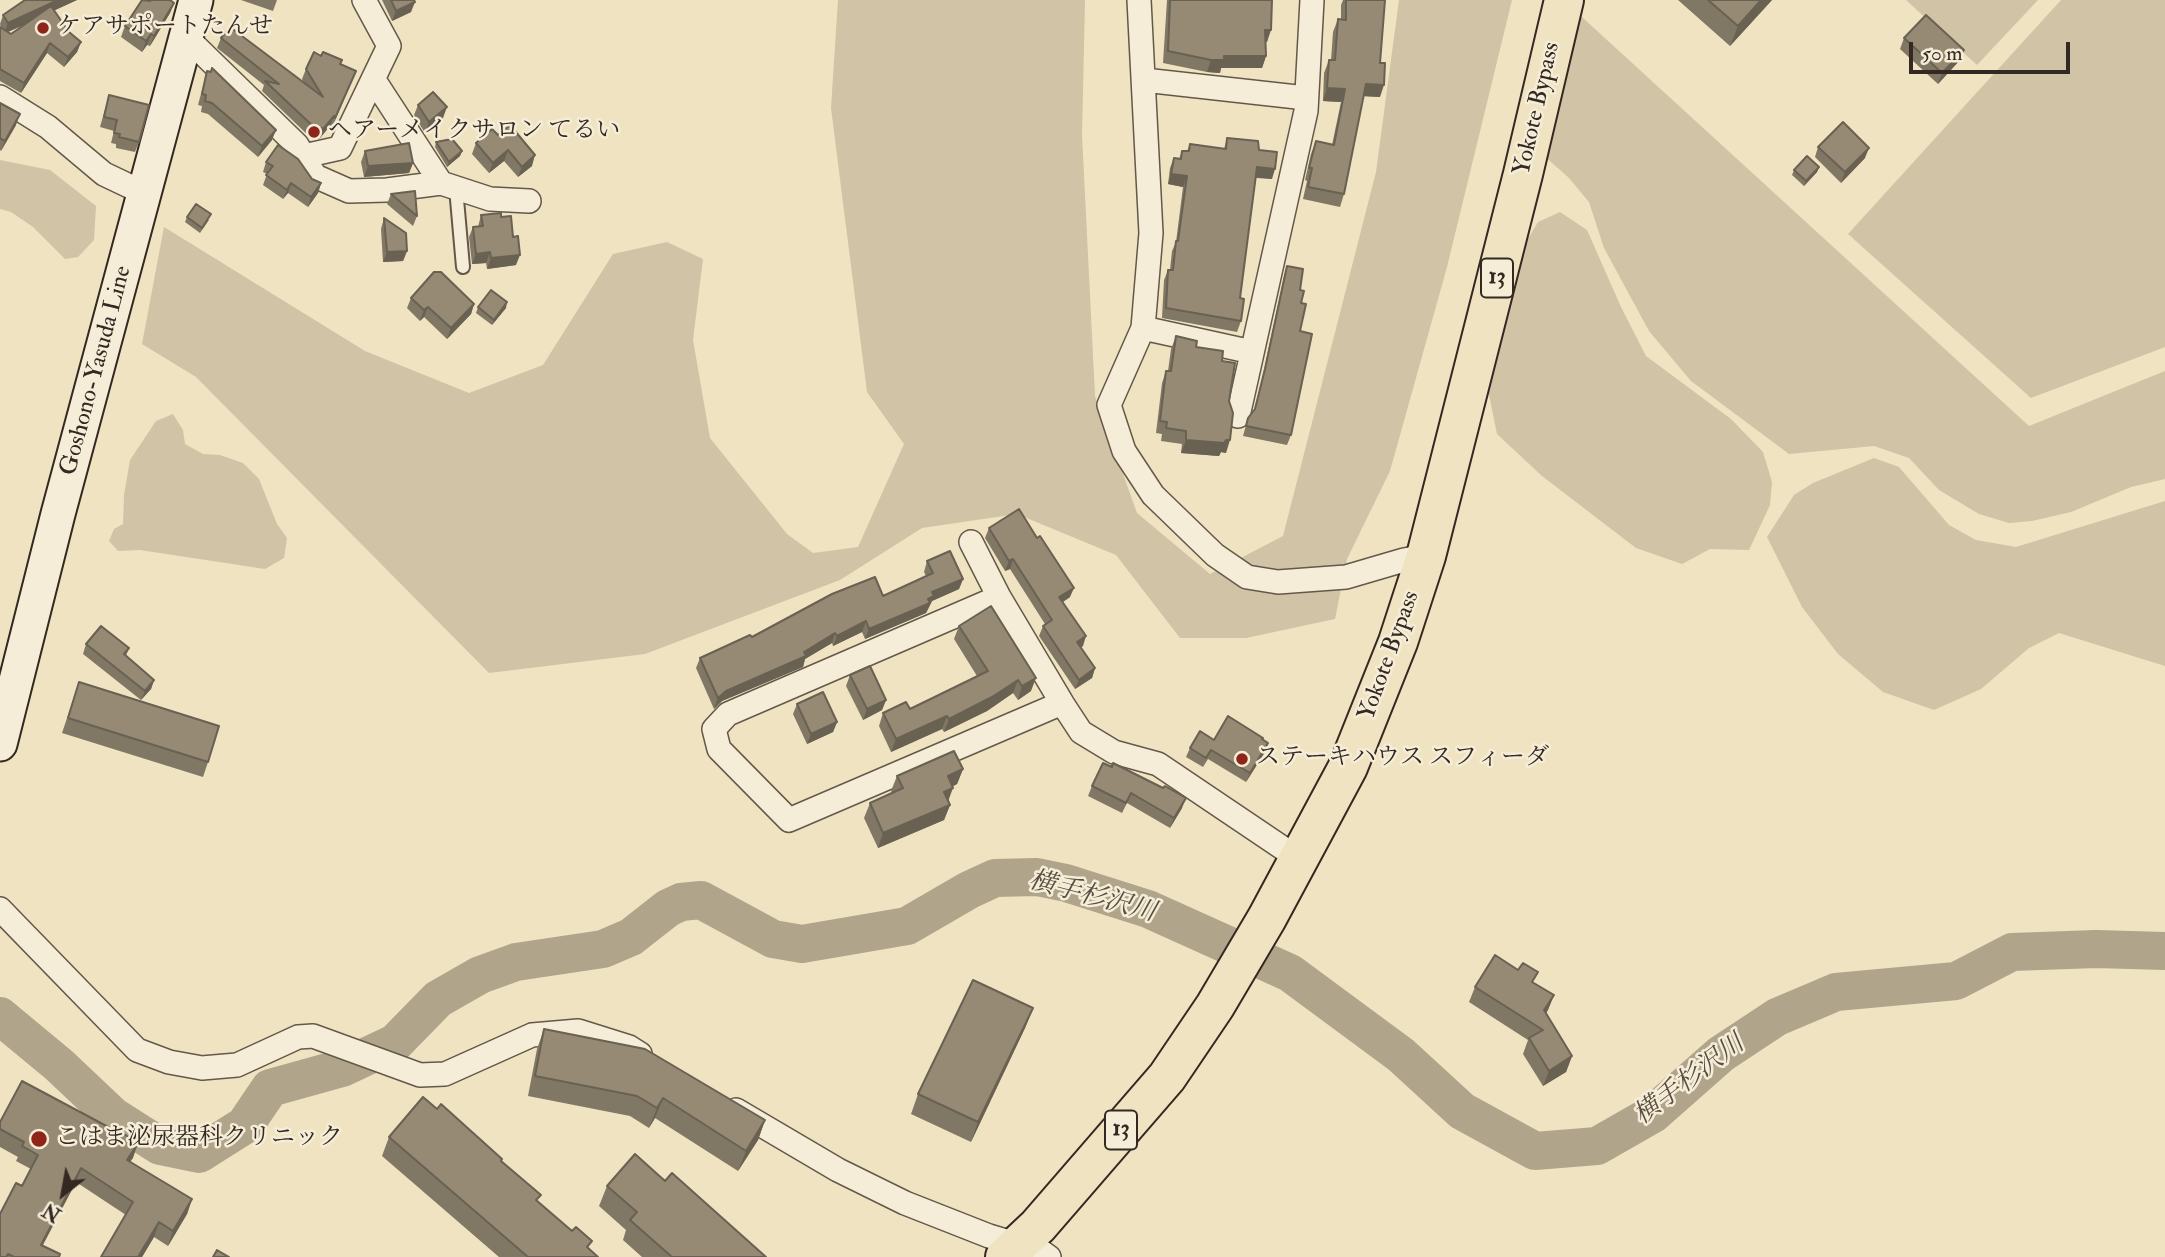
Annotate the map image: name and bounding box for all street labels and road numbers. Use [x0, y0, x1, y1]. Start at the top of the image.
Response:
street label: Yokote Bypass [1509, 40, 1567, 178]
road number: 13 [1481, 258, 1513, 298]
street label: Goshono-Yasuda Line [55, 263, 139, 479]
street label: Yokote Bypass [1353, 587, 1427, 725]
road number: 13 [1105, 1110, 1137, 1149]

